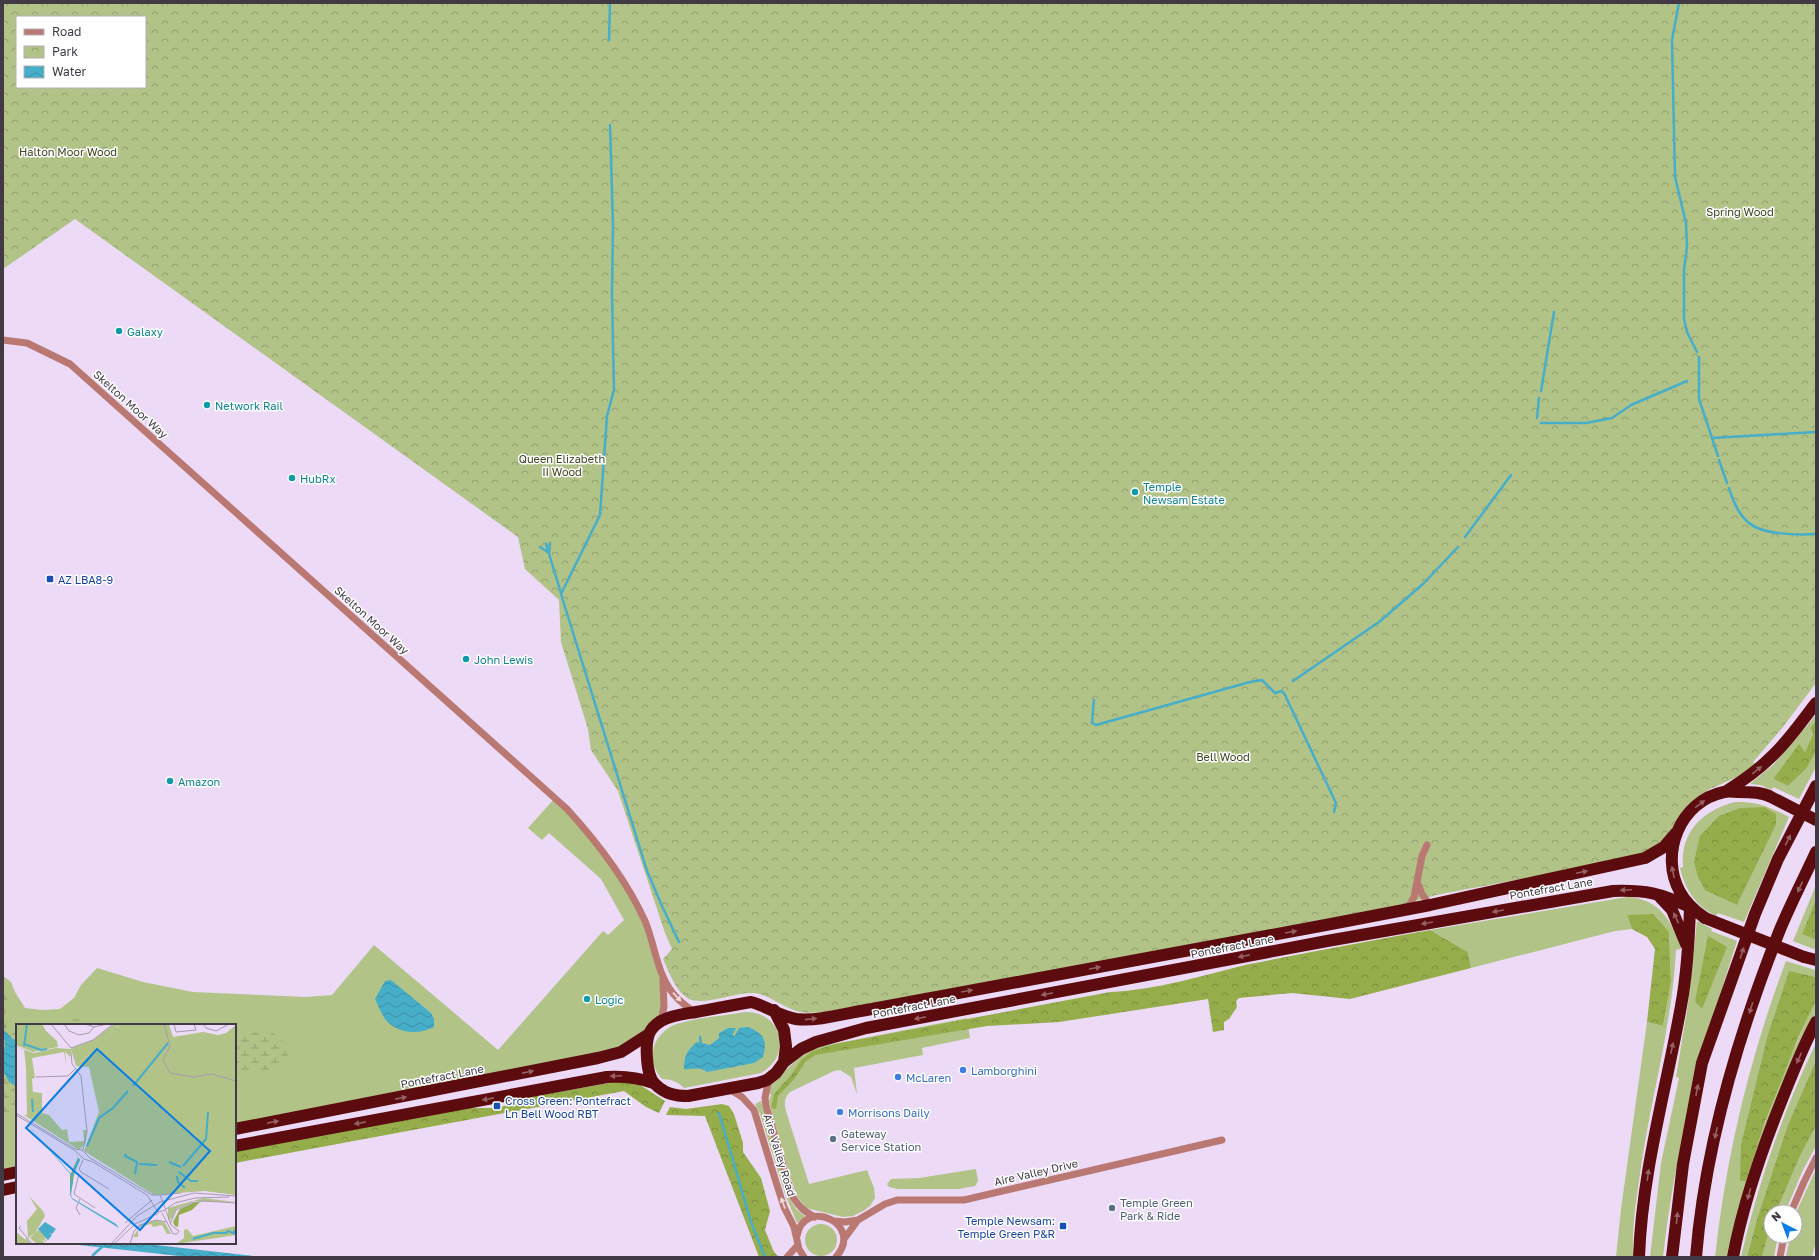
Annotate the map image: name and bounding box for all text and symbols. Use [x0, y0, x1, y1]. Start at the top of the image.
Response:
legend [16, 16, 146, 88]
text: Road [52, 24, 81, 39]
text: Park [52, 44, 78, 59]
text: Water [52, 64, 86, 79]
park label: Halton Moor Wood [19, 145, 117, 158]
park label: Spring Wood [1706, 205, 1774, 218]
place label: Galaxy [127, 325, 163, 338]
marker: Galaxy [114, 326, 124, 336]
street label: Skelton Moor Way [91, 367, 171, 441]
place label: Network Rail [215, 399, 283, 412]
marker: Network Rail [202, 400, 212, 410]
park label: Queen Elizabeth II Wood [519, 452, 605, 478]
place label: HubRx [300, 472, 336, 485]
marker: HubRx [287, 473, 297, 483]
place label: Temple Newsam Estate [1143, 480, 1225, 506]
marker: Temple Newsam Estate [1130, 487, 1140, 497]
place label: AZ LBA8-9 [58, 573, 113, 586]
marker: AZ LBA8-9 [45, 574, 55, 584]
street label: Skelton Moor Way [332, 583, 412, 657]
place label: John Lewis [474, 653, 533, 666]
marker: John Lewis [461, 654, 471, 664]
park label: Bell Wood [1196, 750, 1250, 763]
one-way arrow [1751, 765, 1762, 774]
place label: Amazon [178, 775, 220, 788]
marker: Amazon [165, 776, 175, 786]
one-way arrow [1695, 800, 1706, 808]
one-way arrow [1785, 834, 1791, 846]
one-way arrow [1670, 866, 1676, 878]
one-way arrow [1575, 868, 1588, 874]
street label: Pontefract Lane [1508, 874, 1594, 902]
one-way arrow [1797, 882, 1803, 893]
one-way arrow [1620, 887, 1632, 894]
one-way arrow [1492, 908, 1504, 914]
one-way arrow [1673, 912, 1679, 924]
one-way arrow [1421, 921, 1433, 927]
one-way arrow [1285, 928, 1298, 934]
street label: Pontefract Lane [1189, 932, 1275, 960]
one-way arrow [1739, 947, 1745, 959]
one-way arrow [1238, 954, 1250, 960]
one-way arrow [1089, 964, 1101, 970]
one-way arrow [961, 988, 973, 994]
one-way arrow [1041, 991, 1053, 997]
one-way arrow [672, 992, 681, 1002]
street label: Pontefract Lane [871, 992, 957, 1020]
place label: Logic [595, 993, 623, 1006]
marker: Logic [582, 994, 592, 1004]
one-way arrow [1748, 1002, 1754, 1014]
one-way arrow [805, 1015, 817, 1022]
one-way arrow [914, 1015, 926, 1021]
inset map [16, 1024, 236, 1244]
one-way arrow [1670, 1042, 1676, 1054]
one-way arrow [1796, 1052, 1802, 1063]
street label: Pontefract Lane [399, 1062, 485, 1090]
place label: Lamborghini [971, 1064, 1037, 1077]
marker: Lamborghini [958, 1065, 968, 1075]
one-way arrow [522, 1069, 535, 1075]
place label: McLaren [906, 1071, 951, 1084]
marker: McLaren [893, 1072, 903, 1082]
one-way arrow [610, 1073, 622, 1080]
one-way arrow [1695, 1084, 1701, 1096]
one-way arrow [395, 1094, 407, 1100]
place label: Cross Green: Pontefract Ln Bell Wood RBT [505, 1094, 631, 1120]
one-way arrow [482, 1096, 494, 1102]
marker: Cross Green: Pontefract Ln Bell Wood RBT [492, 1101, 502, 1111]
place label: Morrisons Daily [848, 1106, 930, 1119]
marker: Morrisons Daily [835, 1107, 845, 1117]
street label: Aire Valley Road [761, 1112, 799, 1198]
one-way arrow [267, 1119, 279, 1125]
one-way arrow [354, 1120, 366, 1126]
place label: Gateway Service Station [841, 1127, 921, 1153]
one-way arrow [1713, 1127, 1719, 1139]
marker: Gateway Service Station [828, 1134, 838, 1144]
street label: Aire Valley Drive [993, 1156, 1079, 1188]
one-way arrow [1645, 1169, 1651, 1181]
one-way arrow [1746, 1188, 1752, 1200]
one-way arrow [780, 1196, 786, 1208]
place label: Temple Green Park & Ride [1120, 1196, 1193, 1222]
marker: Temple Green Park & Ride [1107, 1203, 1117, 1213]
north arrow [1763, 1204, 1803, 1244]
text: N [1769, 1209, 1783, 1224]
one-way arrow [1673, 1212, 1680, 1224]
place label: Temple Newsam: Temple Green P&R [957, 1214, 1055, 1240]
marker: Temple Newsam: Temple Green P&R [1058, 1221, 1068, 1231]

